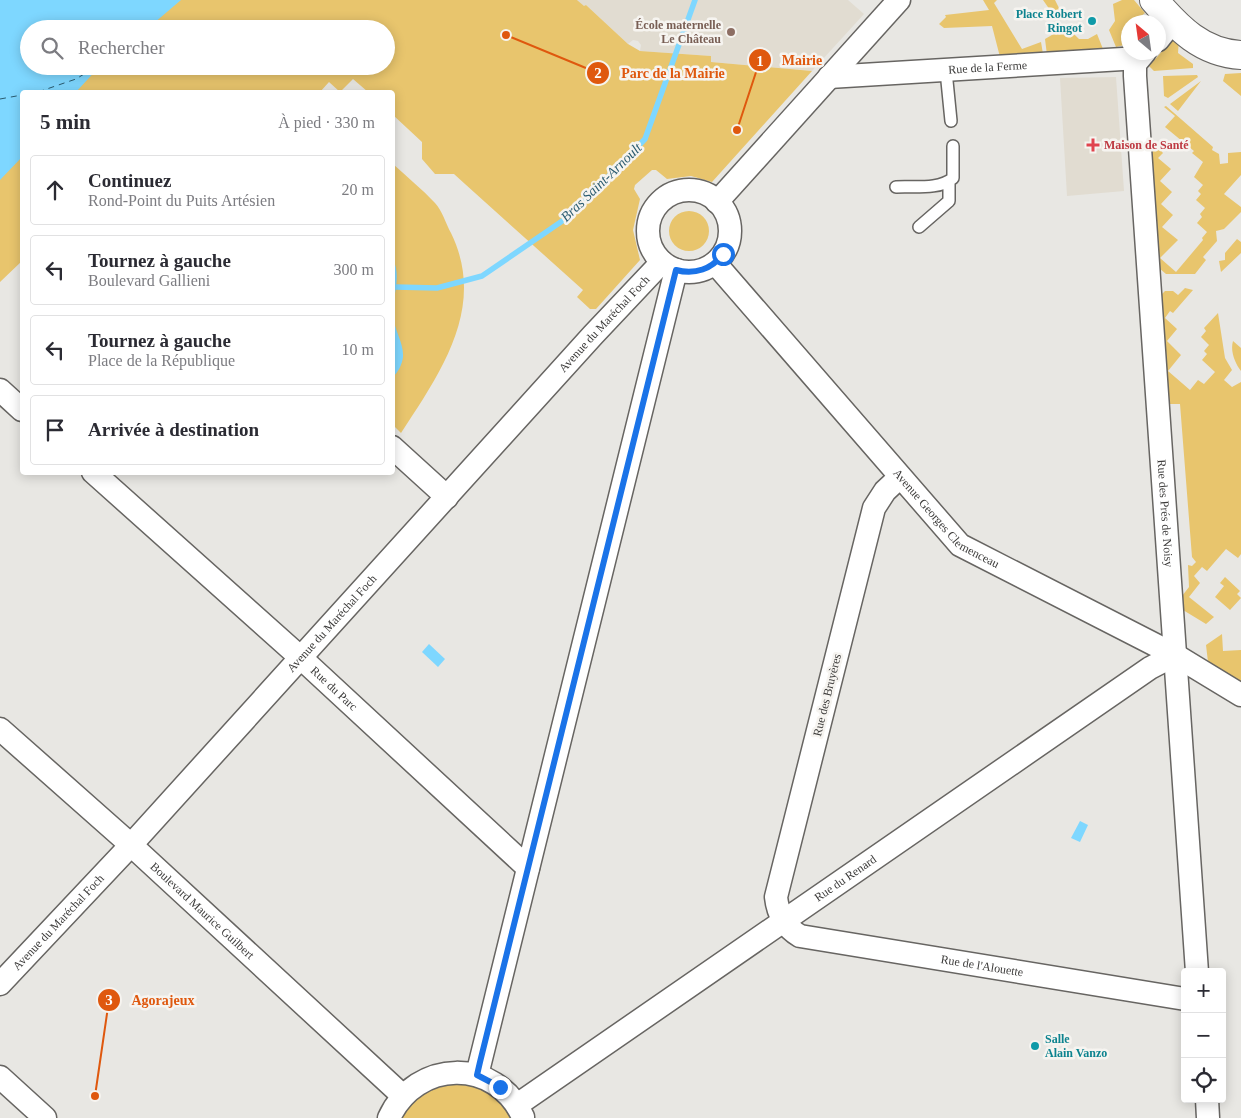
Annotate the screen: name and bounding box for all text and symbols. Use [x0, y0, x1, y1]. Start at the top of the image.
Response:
place label: Place Robert Ringot [1016, 7, 1082, 35]
marker: Place Robert Ringot [1086, 15, 1098, 27]
north arrow [1121, 15, 1166, 60]
place label: École maternelle Le Château [635, 18, 722, 46]
search box [20, 20, 395, 75]
marker: École maternelle Le Château [725, 26, 737, 38]
icon: search [38, 34, 66, 62]
text: Rechercher [78, 37, 165, 58]
callout: Mairie [747, 46, 833, 75]
text: 1 [756, 53, 764, 69]
text: Mairie [782, 53, 822, 68]
street label: Rue de la Ferme [948, 58, 1028, 77]
callout: Parc de la Mairie [586, 59, 734, 88]
text: 2 [594, 65, 602, 81]
text: Parc de la Mairie [621, 66, 725, 81]
text: 5 min [40, 110, 91, 134]
text: À pied · 330 m [278, 114, 375, 131]
marker: Maison de Santé [1086, 138, 1100, 152]
place label: Maison de Santé [1104, 138, 1189, 152]
water label: Bras Saint-Arnoult [558, 139, 646, 225]
text: Continuez [88, 170, 171, 191]
icon: ahead [41, 176, 69, 204]
text: 20 m [342, 181, 374, 198]
text: Rond-Point du Puits Artésien [88, 192, 275, 209]
route start [712, 243, 735, 266]
text: Tournez à gauche [88, 250, 231, 271]
icon: left [41, 256, 69, 284]
text: 300 m [334, 261, 374, 278]
text: Boulevard Gallieni [88, 272, 210, 289]
street label: Avenue du Maréchal Foch [556, 273, 653, 375]
text: Tournez à gauche [88, 330, 231, 351]
icon: left [41, 336, 69, 364]
text: 10 m [342, 341, 374, 358]
text: Place de la République [88, 352, 235, 369]
icon: arrive [41, 416, 69, 444]
text: Arrivée à destination [88, 419, 259, 440]
street label: Rue des Prés de Noisy [1155, 459, 1176, 568]
street label: Avenue Georges Clemenceau [890, 466, 1002, 571]
street label: Avenue du Maréchal Foch [284, 572, 379, 675]
street label: Rue des Bruyères [810, 652, 844, 738]
street label: Rue du Parc [308, 663, 360, 714]
street label: Rue du Renard [812, 852, 879, 905]
street label: Boulevard Maurice Guilbert [148, 860, 258, 963]
street label: Avenue du Maréchal Foch [10, 871, 107, 973]
street label: Rue de l'Alouette [940, 952, 1024, 979]
map controls [1181, 968, 1226, 1103]
button: + [1181, 968, 1226, 1013]
callout: Agorajeux [96, 985, 204, 1014]
text: 3 [105, 992, 113, 1008]
text: Agorajeux [132, 993, 195, 1008]
button: − [1181, 1013, 1226, 1058]
place label: Salle Alain Vanzo [1045, 1032, 1107, 1060]
marker: Salle Alain Vanzo [1029, 1040, 1041, 1052]
button: locate [1181, 1058, 1226, 1103]
route end [489, 1076, 512, 1099]

